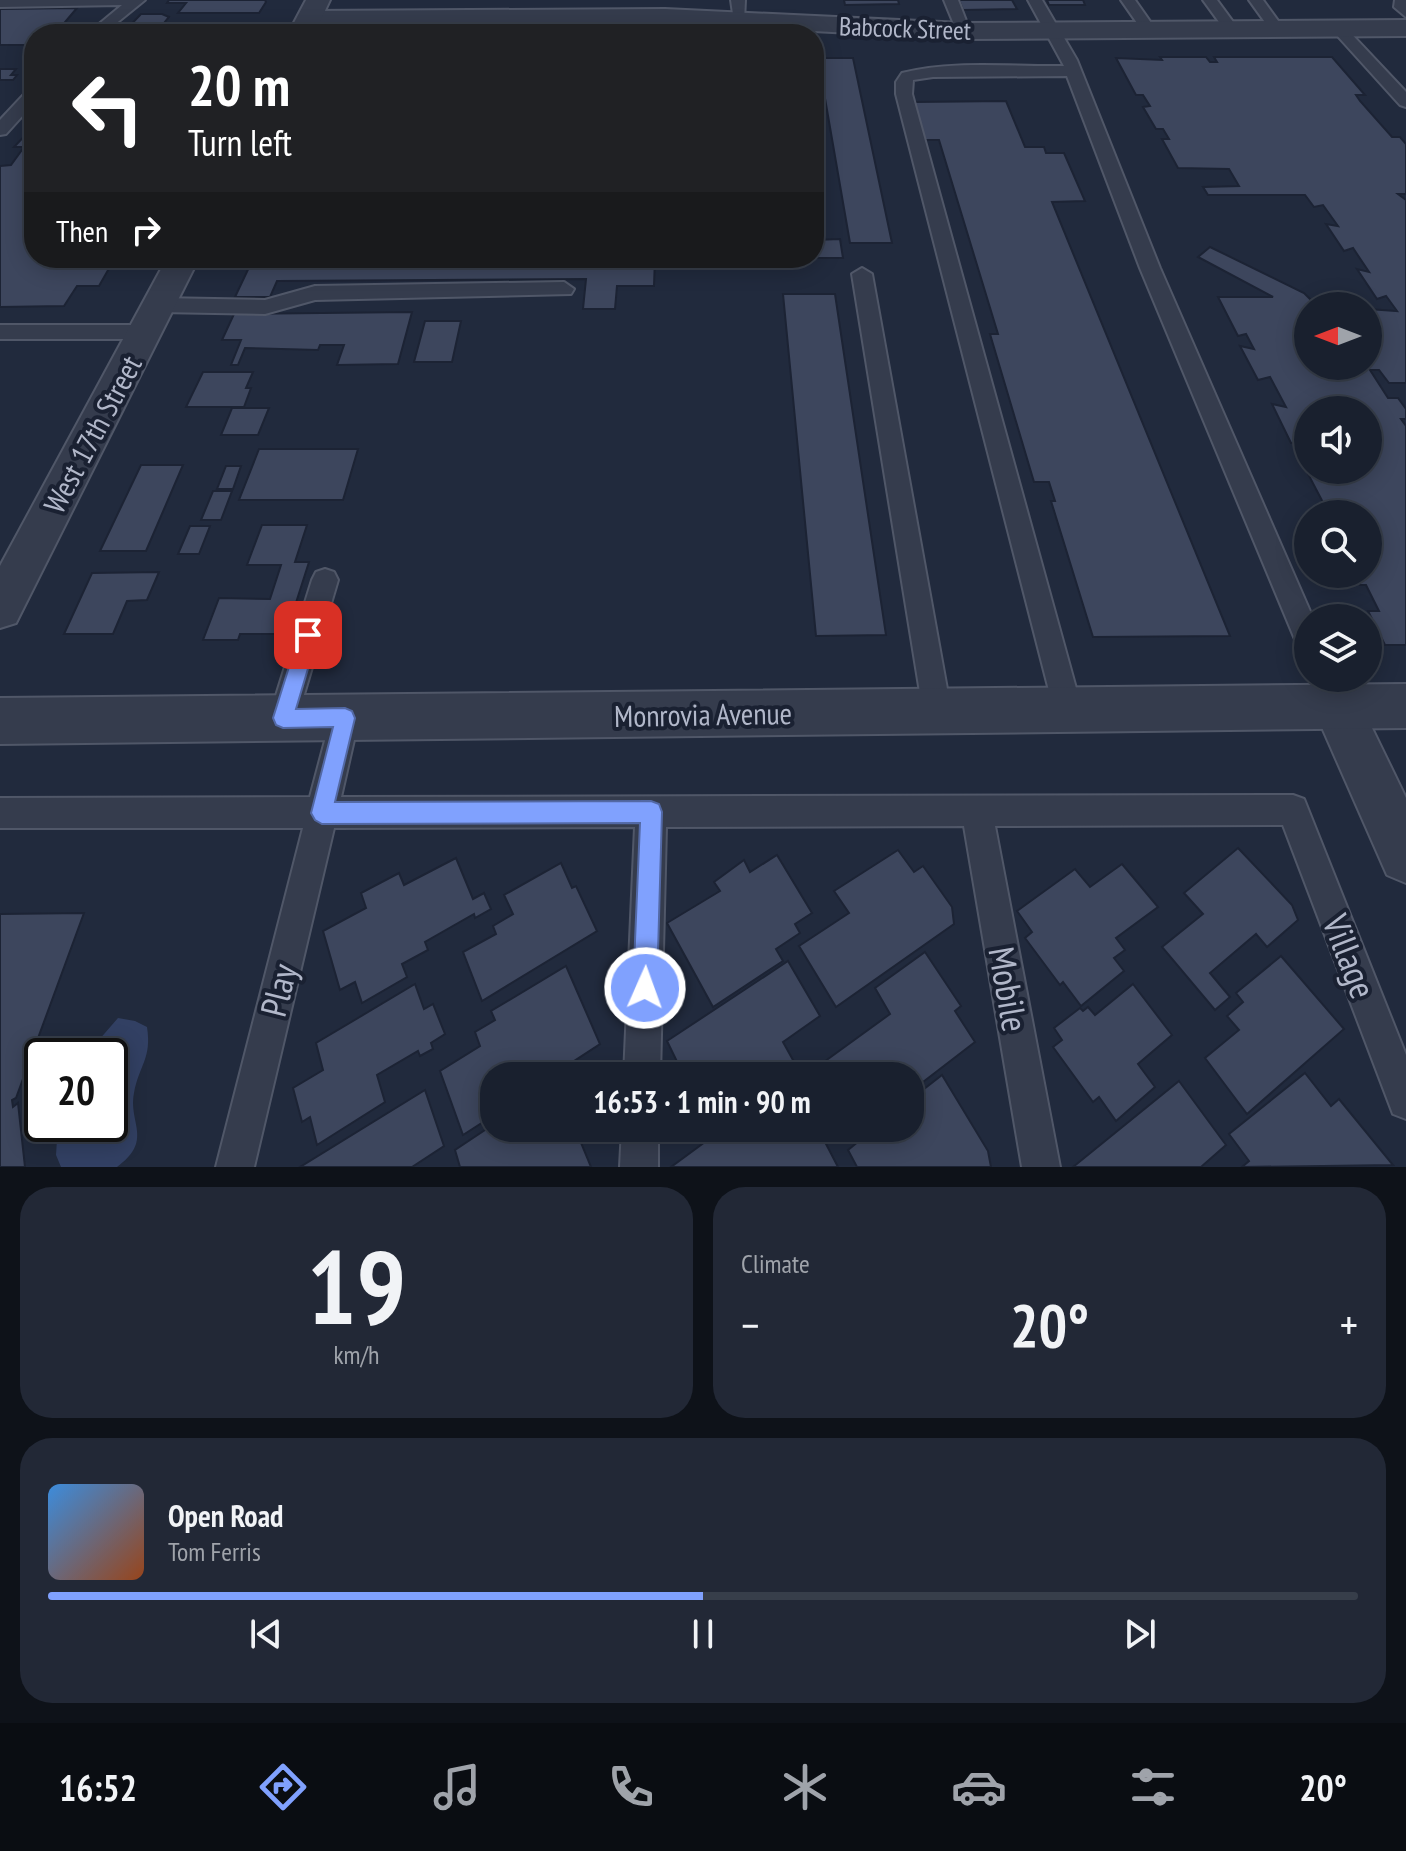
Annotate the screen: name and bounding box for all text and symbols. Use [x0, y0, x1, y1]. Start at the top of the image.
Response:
street label: Babcock Street [838, 9, 972, 47]
text: 20 m [188, 49, 290, 121]
icon: left [56, 56, 160, 160]
text: Turn left [188, 119, 292, 166]
icon: right [124, 208, 168, 252]
text: Then [56, 211, 108, 250]
north arrow [1294, 292, 1382, 380]
map controls [1294, 292, 1382, 692]
street label: West 17th Street [34, 348, 150, 519]
button: sound [1294, 396, 1382, 484]
button: search [1294, 500, 1382, 588]
pin [274, 601, 342, 669]
button: layers [1294, 604, 1382, 692]
icon: arrive [286, 613, 330, 657]
street label: Monrovia Avenue [614, 693, 792, 735]
street label: Village [1312, 906, 1387, 1005]
street label: Mobile [978, 943, 1040, 1035]
position arrow [603, 946, 687, 1030]
street label: Play [249, 958, 307, 1021]
speed limit sign: 20 [24, 1038, 128, 1142]
text: 16:53 · 1 min · 90 m [593, 1082, 811, 1121]
text: 19 [307, 1218, 406, 1353]
text: Climate [741, 1247, 810, 1280]
text: 20° [1010, 1286, 1089, 1364]
text: − [741, 1296, 759, 1353]
text: + [1340, 1296, 1358, 1353]
text: km/h [333, 1338, 380, 1371]
text: Open Road [168, 1496, 283, 1535]
text: Tom Ferris [168, 1535, 261, 1568]
icon: previous [244, 1612, 288, 1656]
icon: pause [681, 1612, 725, 1656]
icon: next [1118, 1612, 1162, 1656]
icon: directions [255, 1759, 311, 1815]
icon: music [429, 1759, 485, 1815]
icon: phone [603, 1759, 659, 1815]
icon: climate [777, 1759, 833, 1815]
icon: car [951, 1759, 1007, 1815]
icon: filters [1125, 1759, 1181, 1815]
text: 16:52 [59, 1764, 137, 1811]
text: 20° [1299, 1764, 1347, 1811]

